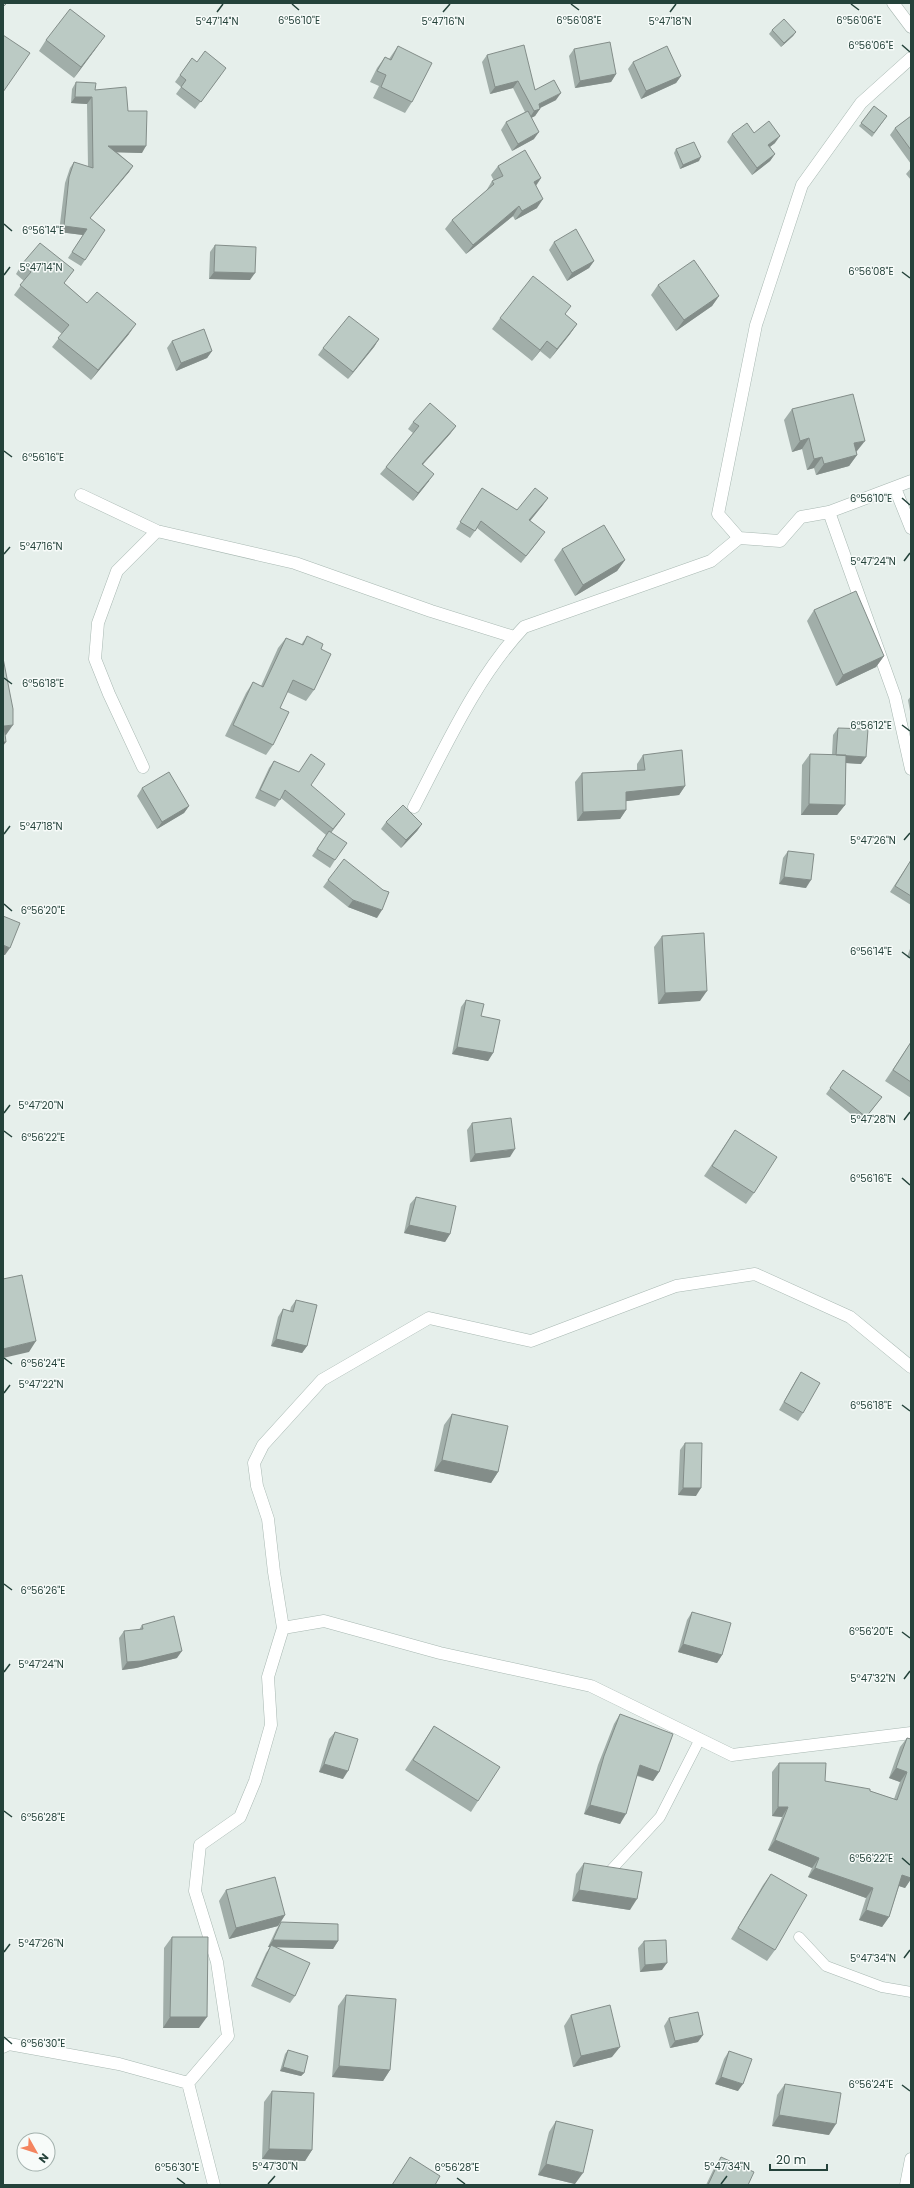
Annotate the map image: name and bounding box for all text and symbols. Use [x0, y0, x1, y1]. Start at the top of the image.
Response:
text: 6°56'10"E [278, 13, 320, 28]
text: 6°56'08"E [556, 13, 602, 28]
text: 6°56'06"E [836, 13, 882, 28]
text: 5°47'14"N [195, 14, 239, 29]
text: 5°47'16"N [421, 14, 465, 29]
text: 5°47'18"N [648, 14, 692, 29]
text: 6°56'06"E [848, 38, 894, 53]
text: 6°56'14"E [22, 223, 64, 238]
text: 5°47'14"N [19, 260, 63, 275]
text: 6°56'08"E [848, 264, 894, 279]
text: 6°56'16"E [22, 450, 64, 465]
text: 6°56'10"E [850, 491, 892, 506]
text: 5°47'16"N [19, 539, 63, 554]
text: 5°47'24"N [850, 554, 896, 569]
text: 6°56'18"E [22, 676, 64, 691]
text: 6°56'12"E [850, 718, 892, 733]
text: 5°47'18"N [19, 819, 63, 834]
text: 5°47'26"N [850, 833, 896, 848]
text: 6°56'20"E [21, 903, 65, 918]
text: 6°56'14"E [850, 944, 892, 959]
text: 5°47'20"N [18, 1098, 64, 1113]
text: 5°47'28"N [850, 1112, 896, 1127]
text: 6°56'22"E [21, 1130, 65, 1145]
text: 6°56'16"E [850, 1171, 892, 1186]
text: 6°56'24"E [21, 1356, 65, 1371]
text: 5°47'22"N [18, 1377, 64, 1392]
text: 6°56'18"E [850, 1398, 892, 1413]
text: 6°56'26"E [21, 1583, 65, 1598]
text: 6°56'20"E [849, 1624, 893, 1639]
text: 5°47'24"N [18, 1657, 64, 1672]
text: 5°47'32"N [850, 1671, 896, 1686]
text: 6°56'28"E [21, 1810, 65, 1825]
text: 6°56'22"E [849, 1851, 893, 1866]
text: 5°47'26"N [18, 1936, 64, 1951]
text: 5°47'34"N [850, 1951, 896, 1966]
text: 6°56'30"E [21, 2036, 65, 2051]
text: 6°56'24"E [849, 2077, 893, 2092]
north arrow [16, 2132, 56, 2172]
scale bar [770, 2146, 827, 2172]
text: N [35, 2150, 53, 2167]
text: 20 m [776, 2151, 806, 2168]
text: 5°47'30"N [252, 2159, 298, 2174]
text: 5°47'34"N [704, 2159, 750, 2174]
text: 6°56'30"E [155, 2160, 199, 2175]
text: 6°56'28"E [435, 2160, 479, 2175]

